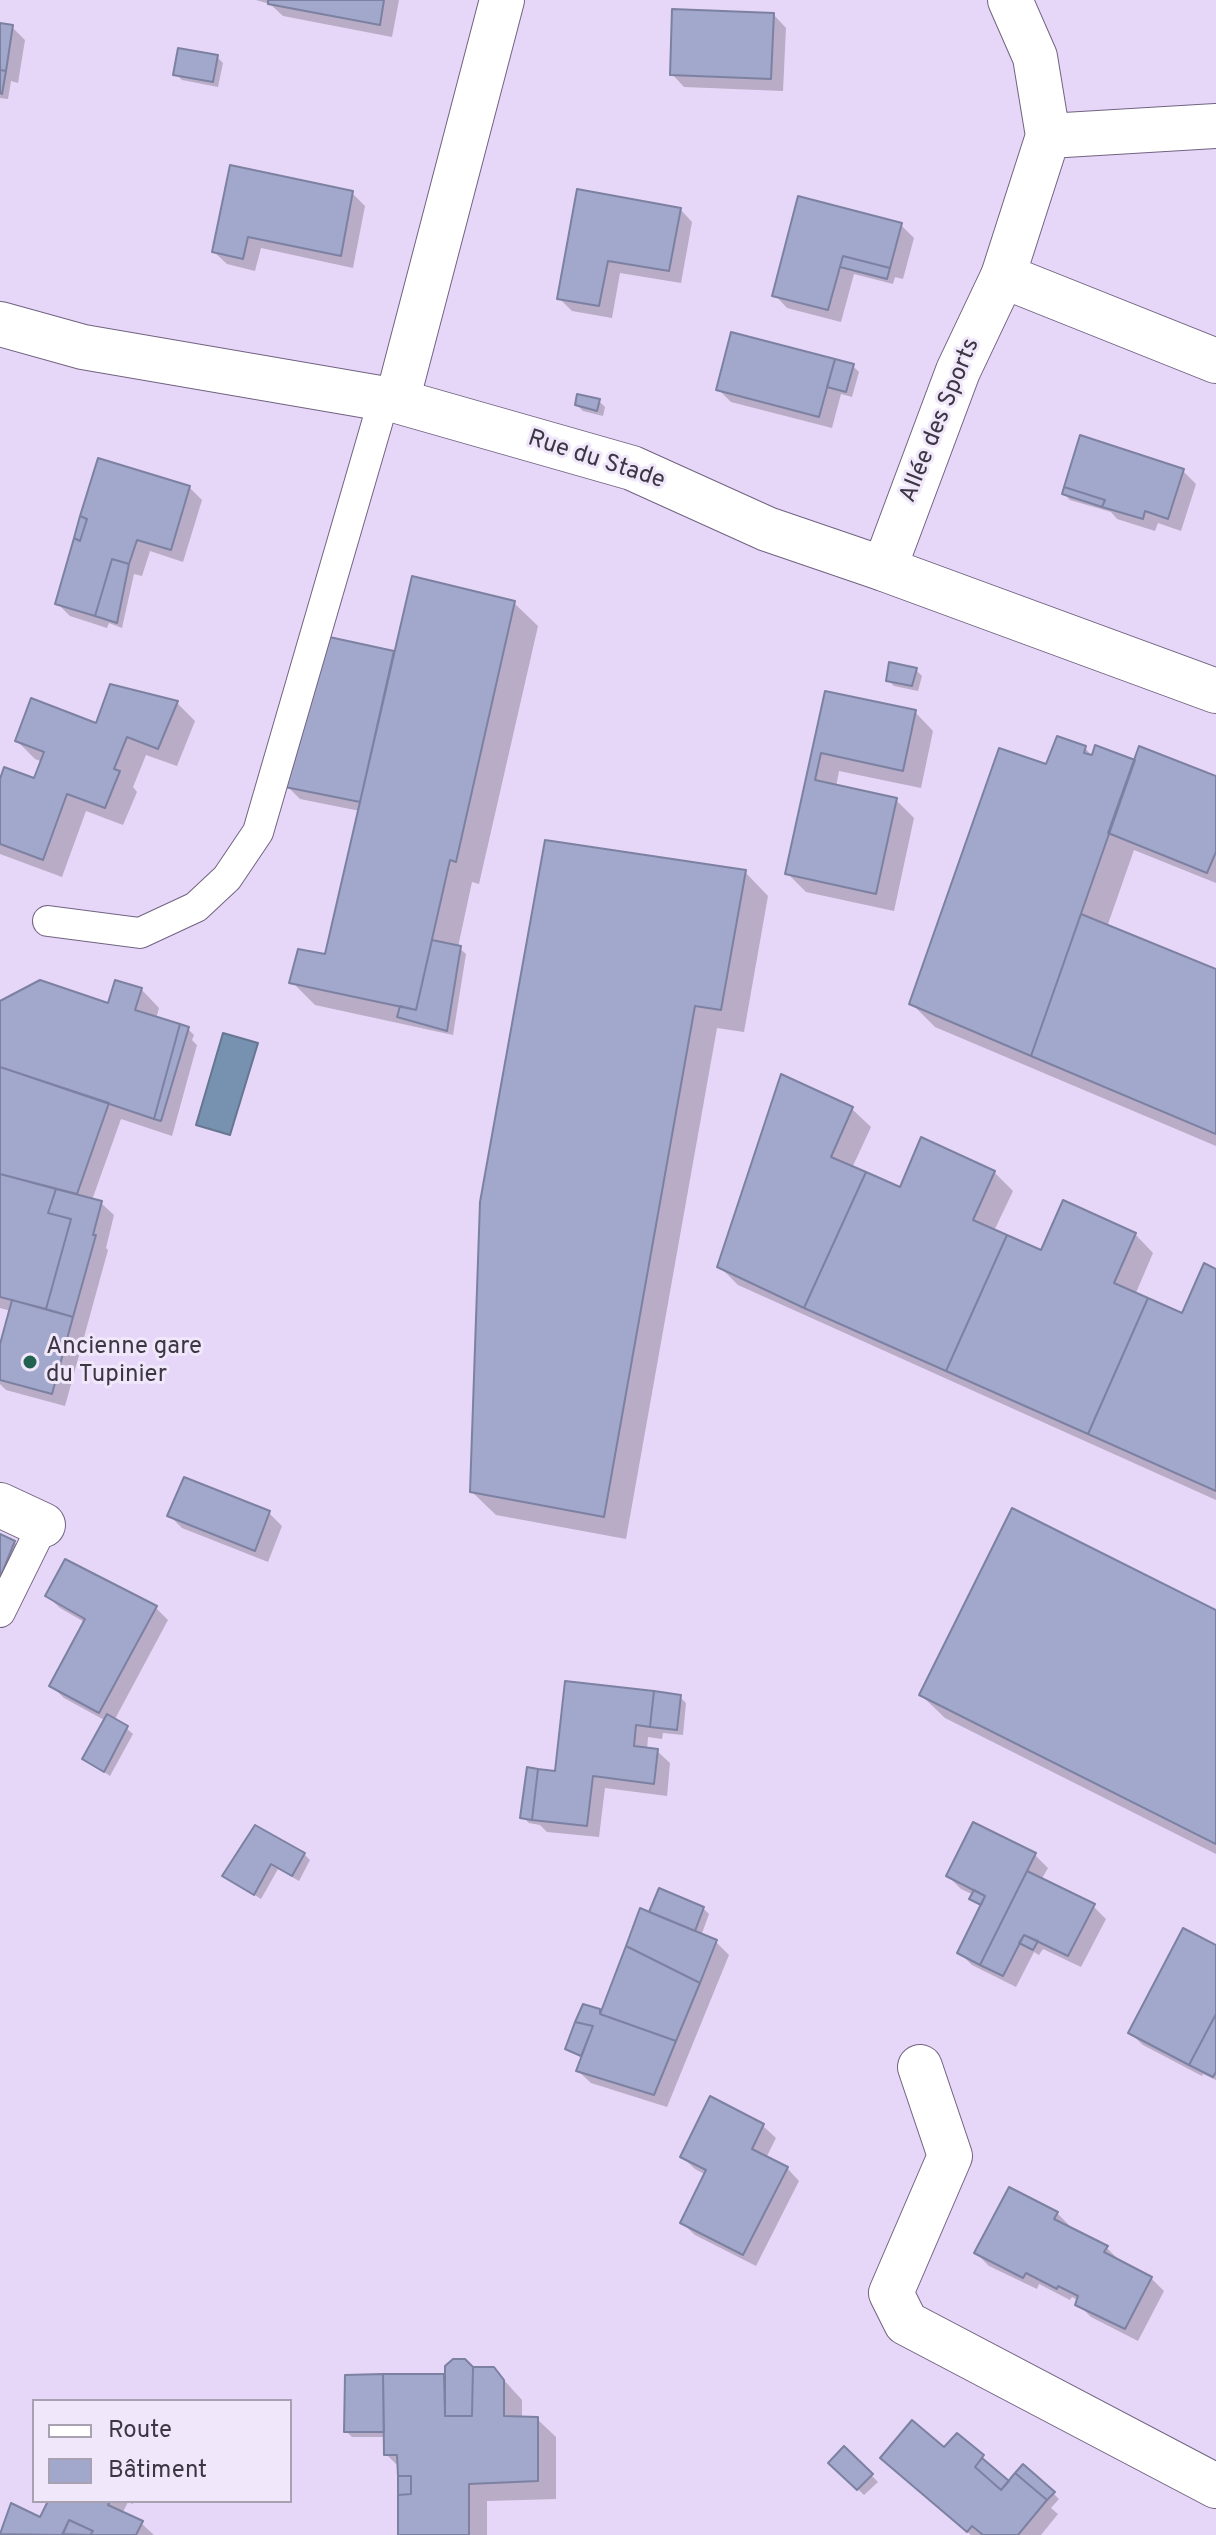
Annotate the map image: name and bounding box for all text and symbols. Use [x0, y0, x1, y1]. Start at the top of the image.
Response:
street label: Allée des Sports [895, 335, 987, 507]
street label: Rue du Stade [524, 425, 668, 497]
place label: Ancienne gare du Tupinier [46, 1334, 202, 1390]
marker: Ancienne gare du Tupinier [21, 1353, 39, 1371]
legend [32, 2399, 292, 2503]
text: Route [108, 2416, 172, 2446]
text: Bâtiment [108, 2456, 207, 2486]

